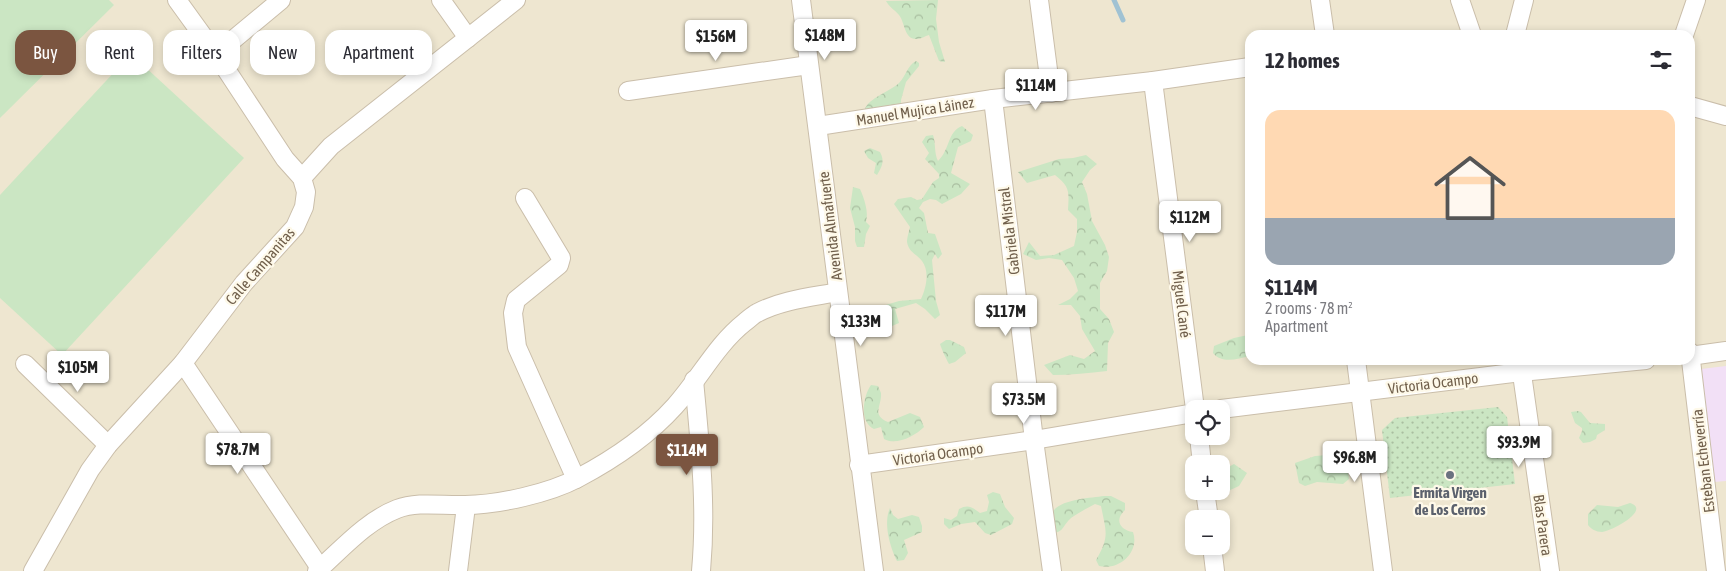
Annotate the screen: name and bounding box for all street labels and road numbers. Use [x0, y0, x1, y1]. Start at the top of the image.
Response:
street label: Manuel Mujica Láinez [855, 93, 976, 129]
street label: Avenida Almafuerte [815, 170, 845, 281]
street label: Gabriela Mistral [995, 186, 1023, 276]
street label: Calle Campanitas [222, 224, 298, 308]
street label: Miguel Cané [1169, 269, 1195, 339]
street label: Victoria Ocampo [1387, 369, 1479, 397]
street label: Esteban Echeverría [1688, 408, 1718, 514]
street label: Victoria Ocampo [892, 439, 984, 469]
street label: Blas Parera [1530, 493, 1556, 557]

